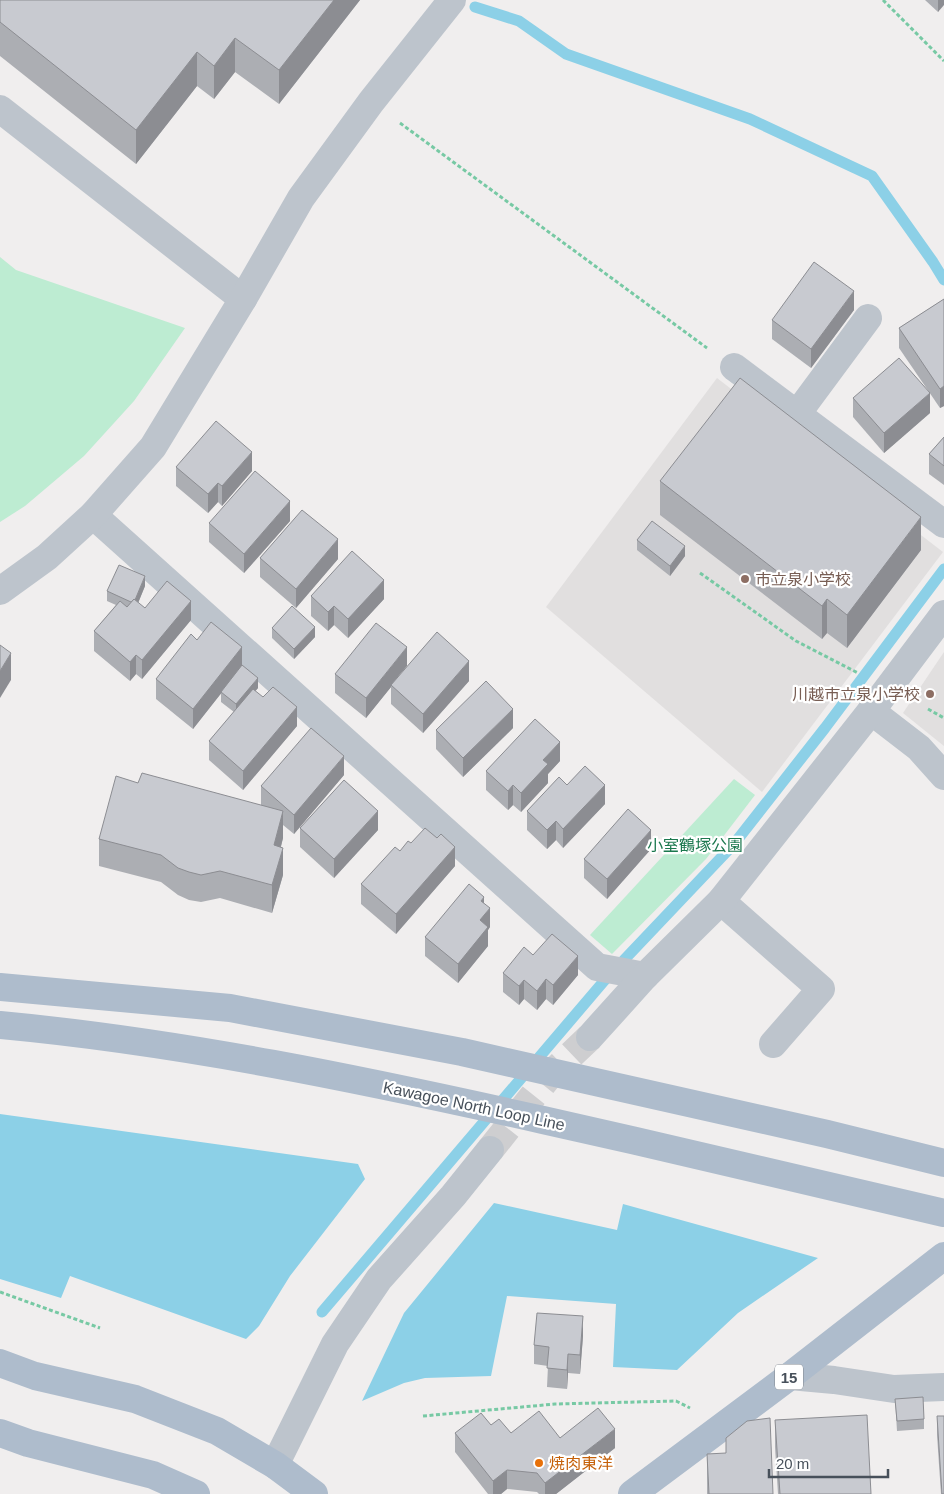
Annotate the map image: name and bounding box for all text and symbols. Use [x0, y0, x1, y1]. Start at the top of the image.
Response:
place label: 市立泉小学校 [755, 571, 851, 588]
marker: 市立泉小学校 [739, 573, 751, 585]
place label: 川越市立泉小学校 [792, 686, 920, 703]
marker: 川越市立泉小学校 [924, 688, 936, 700]
park label: 小室鶴塚公園 [647, 837, 743, 854]
street label: Kawagoe North Loop Line [382, 1078, 566, 1134]
road number: 15 [775, 1364, 803, 1390]
scale bar [769, 1446, 888, 1478]
place label: 焼肉東洋 [549, 1455, 613, 1472]
text: 20 m [776, 1455, 809, 1472]
marker: 焼肉東洋 [533, 1457, 545, 1469]

